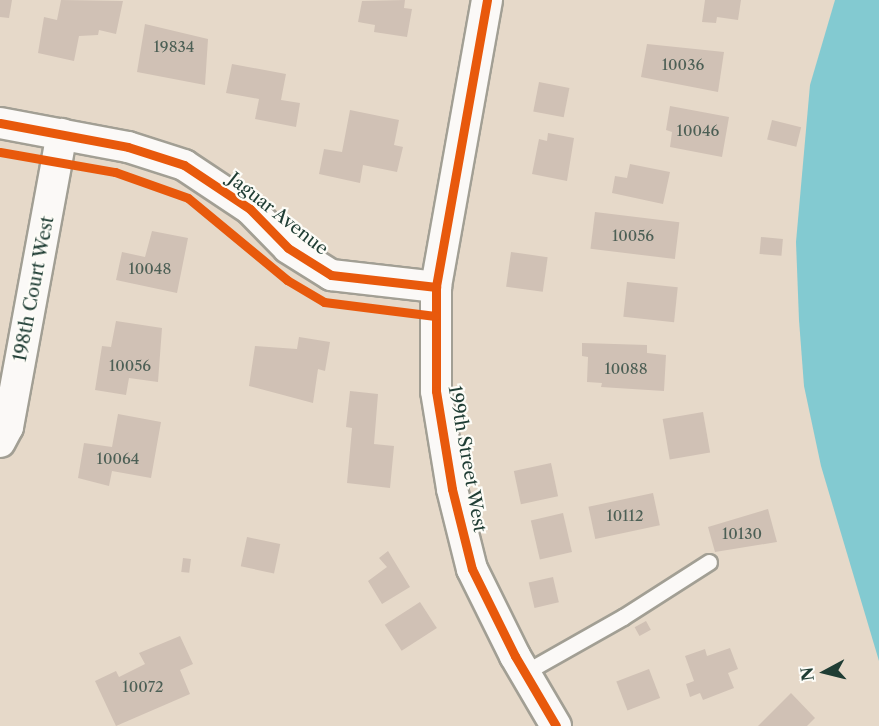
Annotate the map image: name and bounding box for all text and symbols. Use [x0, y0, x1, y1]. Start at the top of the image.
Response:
house number: 19834 [154, 38, 194, 56]
house number: 10036 [662, 56, 704, 74]
house number: 10046 [677, 122, 719, 140]
street label: Jaguar Avenue [223, 168, 333, 260]
street label: 198th Court West [9, 214, 59, 364]
house number: 10056 [612, 227, 654, 245]
house number: 10048 [129, 260, 171, 278]
house number: 10056 [109, 357, 151, 375]
house number: 10088 [604, 360, 648, 378]
street label: 199th Street West [443, 384, 491, 534]
house number: 10064 [97, 450, 139, 468]
house number: 10112 [606, 507, 644, 525]
house number: 10130 [722, 525, 762, 543]
north arrow [795, 642, 855, 702]
text: N [796, 666, 818, 682]
house number: 10072 [122, 678, 164, 696]

